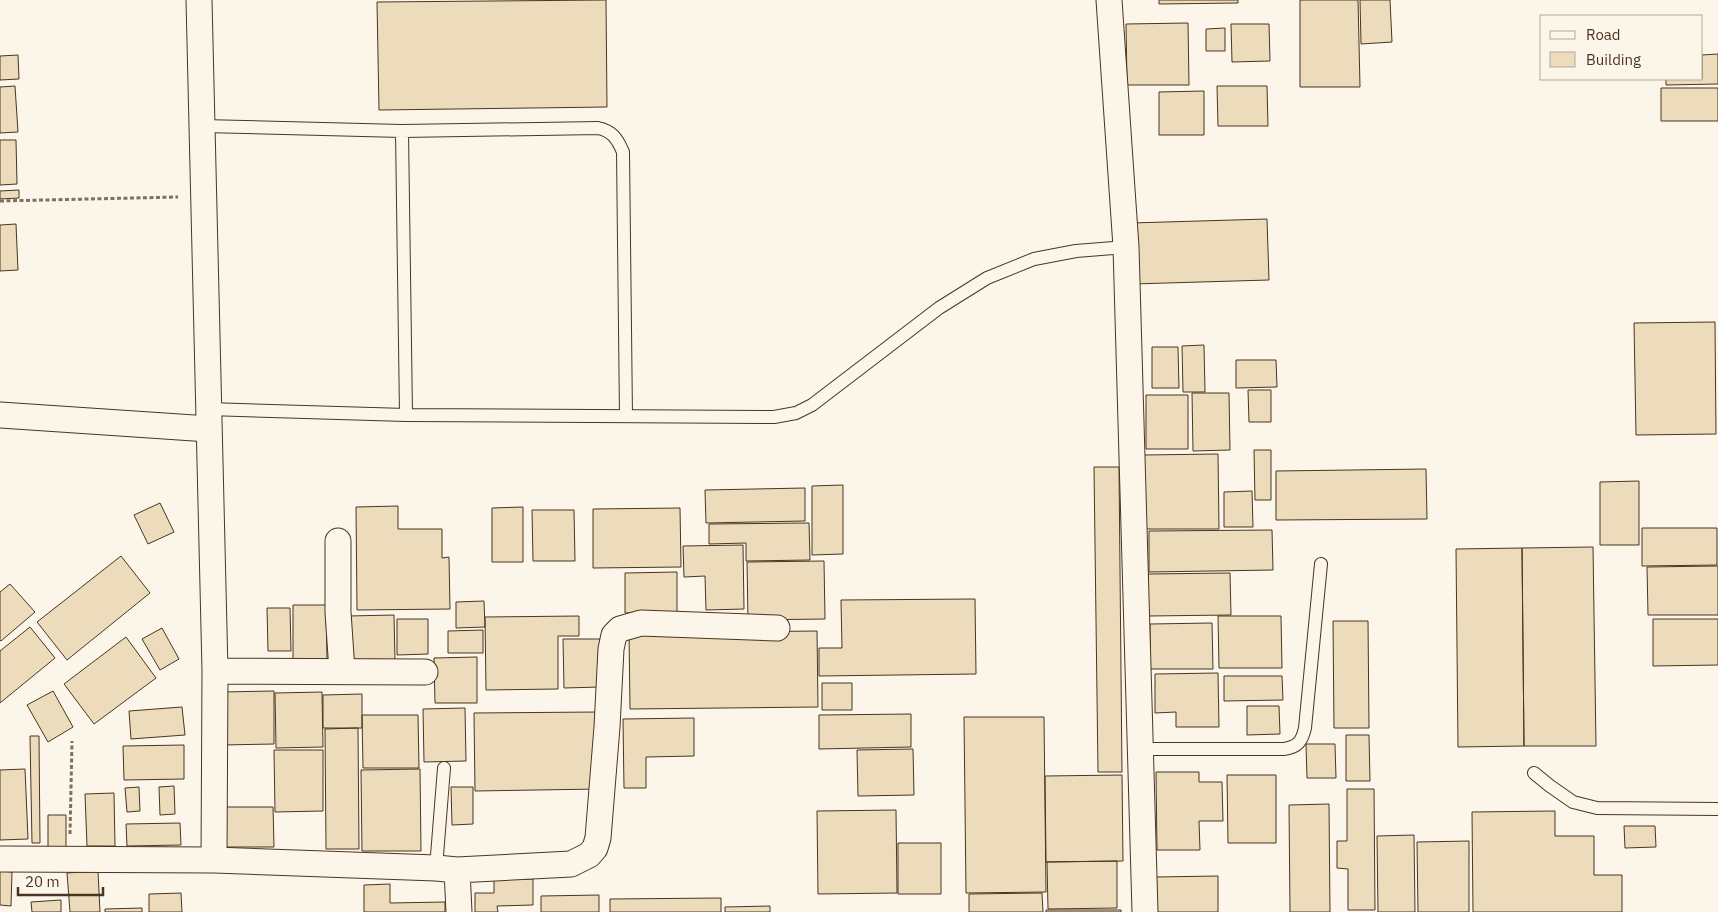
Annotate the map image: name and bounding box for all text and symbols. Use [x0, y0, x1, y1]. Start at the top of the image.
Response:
legend [1540, 15, 1703, 80]
text: Road [1586, 25, 1621, 44]
text: Building [1586, 50, 1641, 69]
scale bar [18, 864, 102, 896]
text: 20 m [25, 872, 60, 891]

